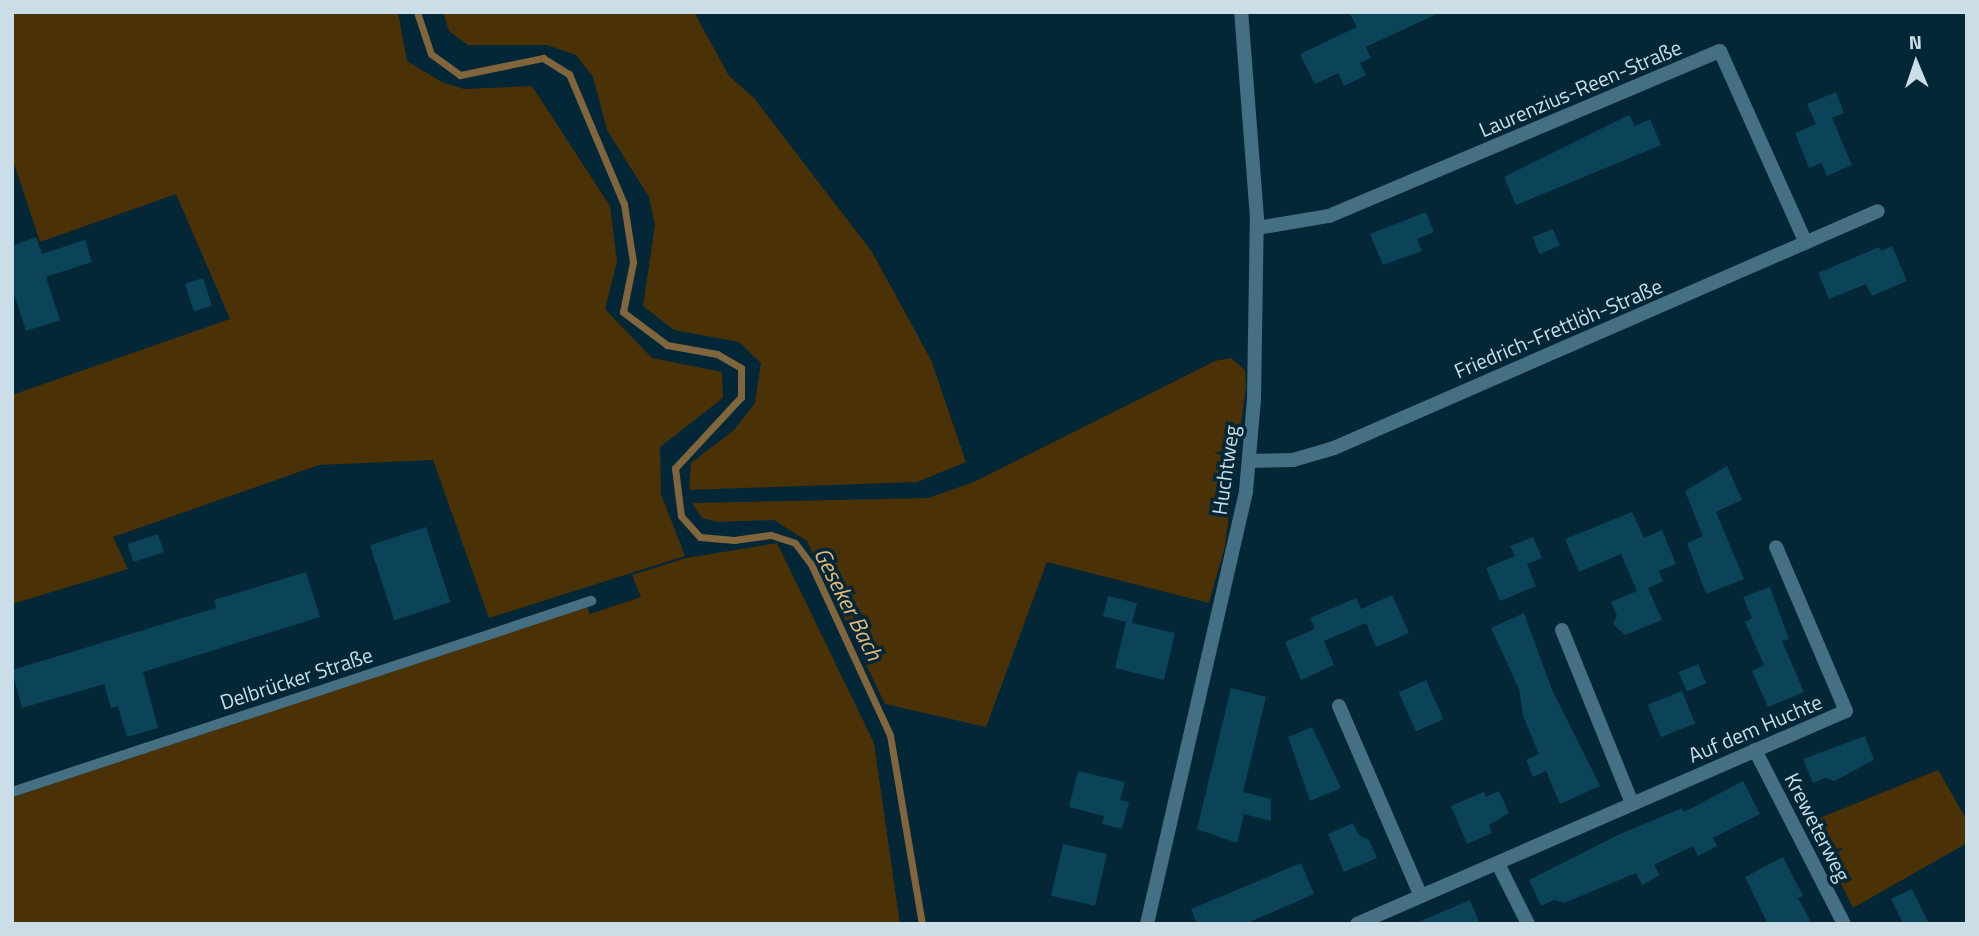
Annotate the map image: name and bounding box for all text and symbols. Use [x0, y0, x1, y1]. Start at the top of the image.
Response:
text: N [1908, 27, 1922, 56]
north arrow [1881, 28, 1951, 98]
street label: Laurenzius-Reen-Straße [1475, 34, 1685, 142]
street label: Friedrich-Frettlöh-Straße [1450, 273, 1666, 383]
street label: Huchtweg [1206, 424, 1244, 516]
water label: Geseker Bach [808, 543, 888, 665]
street label: Delbrücker Straße [217, 641, 375, 715]
street label: Auf dem Huchte [1684, 689, 1826, 767]
street label: Kreweterweg [1780, 769, 1856, 885]

